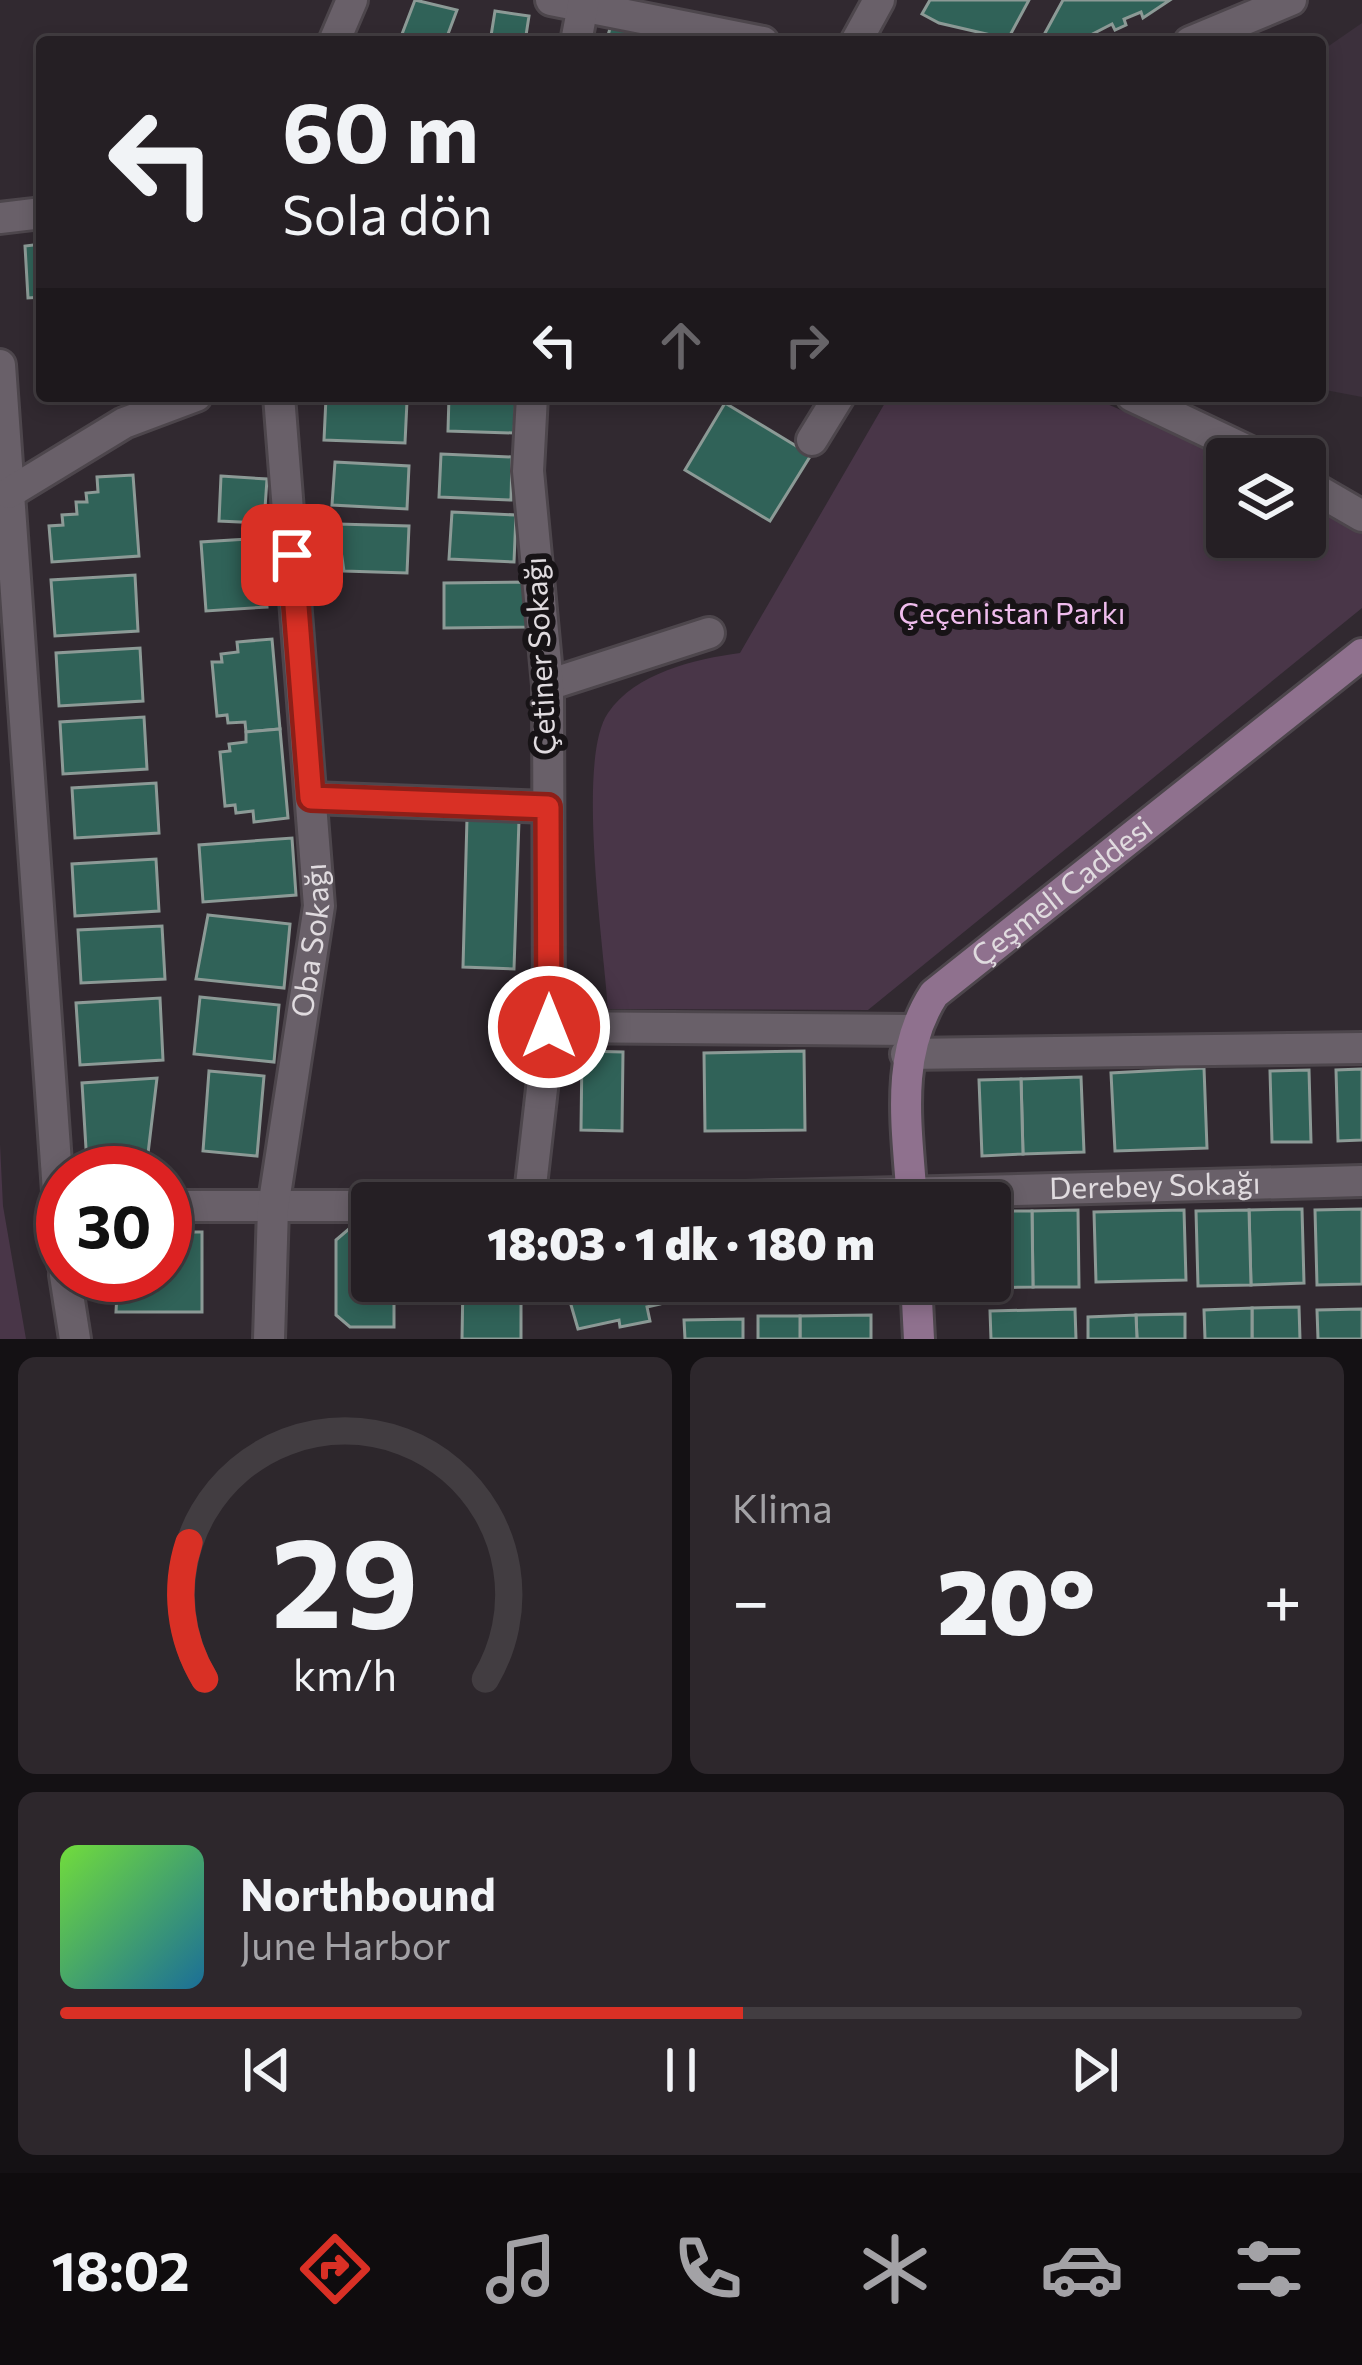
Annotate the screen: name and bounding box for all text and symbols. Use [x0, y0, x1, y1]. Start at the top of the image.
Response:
text: 60 m [282, 78, 479, 180]
icon: left [84, 84, 240, 240]
text: Sola dön [282, 180, 493, 246]
icon: left [522, 312, 588, 378]
icon: ahead [648, 312, 714, 378]
icon: right [774, 312, 840, 378]
map controls [1206, 438, 1326, 558]
button: layers [1206, 438, 1326, 558]
pin [241, 504, 343, 606]
icon: arrive [259, 522, 325, 588]
street label: Çetiner Sokağı [515, 556, 562, 756]
park label: Çeçenistan Parkı [899, 593, 1125, 630]
street label: Çeşmeli Caddesi [962, 807, 1159, 974]
street label: Oba Sokağı [281, 862, 335, 1019]
position arrow [486, 964, 612, 1090]
speed limit sign: 30 [36, 1146, 192, 1302]
street label: Derebey Sokağı [1049, 1163, 1261, 1205]
text: 18:03 · 1 dk · 180 m [487, 1214, 875, 1269]
text: Klima [732, 1483, 833, 1531]
text: 29 [271, 1501, 419, 1654]
text: 20° [937, 1543, 1095, 1654]
text: − [732, 1558, 770, 1639]
text: + [1263, 1558, 1302, 1639]
text: km/h [293, 1646, 397, 1699]
text: Northbound [240, 1865, 496, 1920]
text: June Harbor [240, 1920, 451, 1968]
icon: previous [234, 2037, 300, 2103]
icon: pause [648, 2037, 714, 2103]
icon: next [1062, 2037, 1128, 2103]
icon: directions [293, 2227, 377, 2311]
icon: music [479, 2227, 563, 2311]
icon: phone [666, 2227, 750, 2311]
icon: climate [853, 2227, 937, 2311]
icon: car [1040, 2227, 1124, 2311]
icon: filters [1227, 2227, 1311, 2311]
text: 18:02 [51, 2236, 190, 2302]

